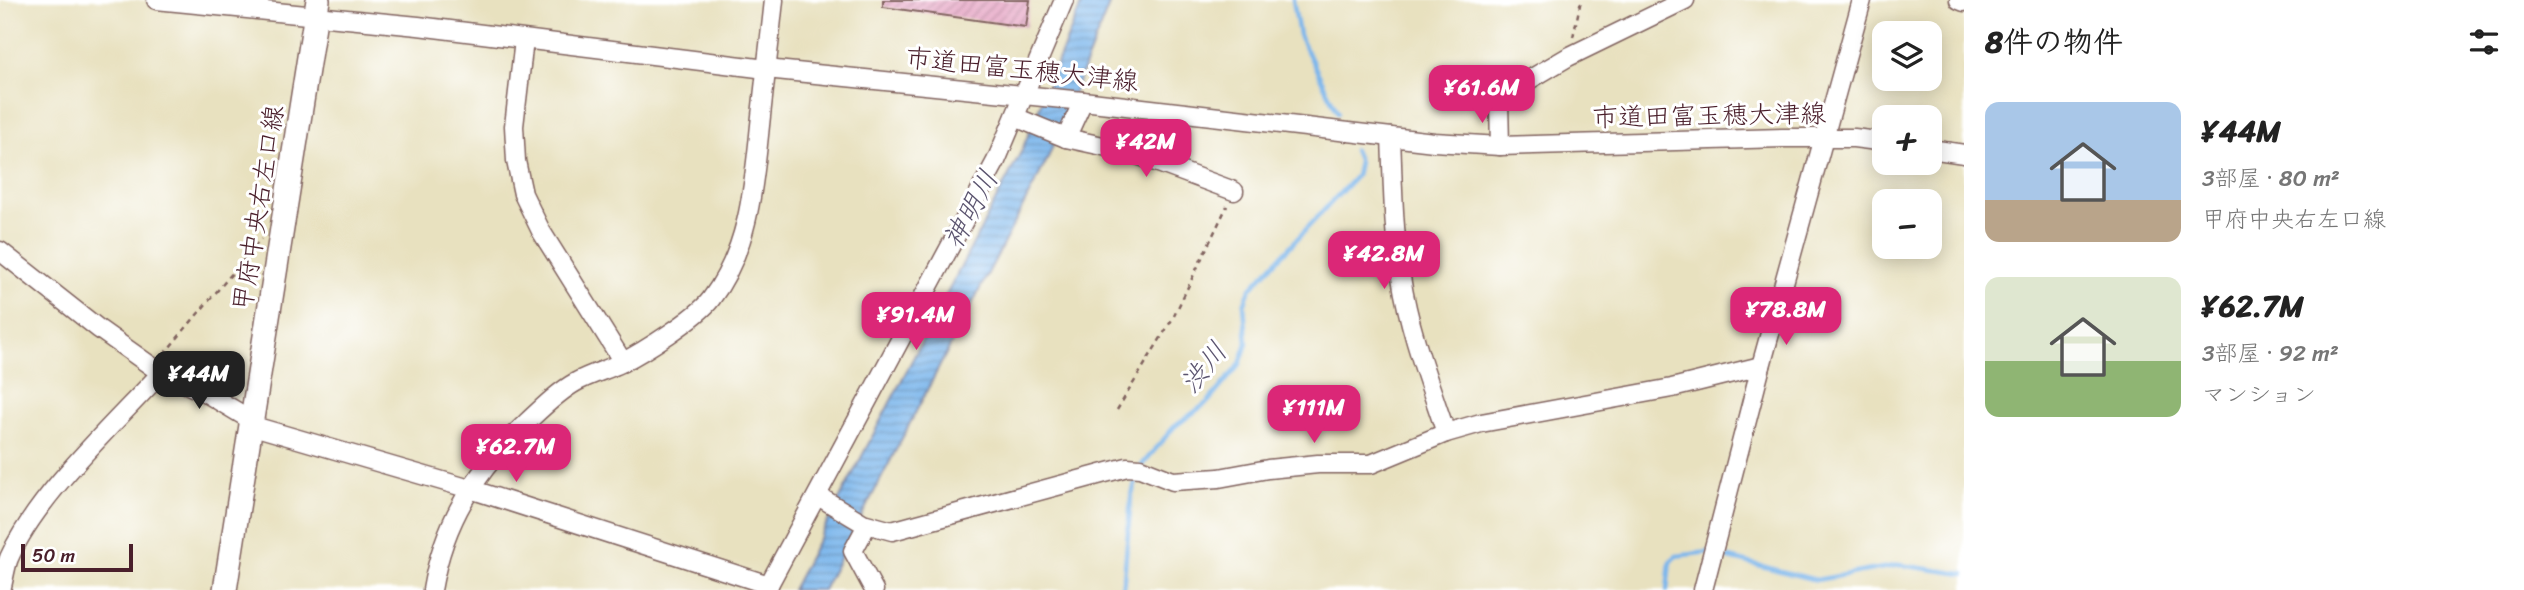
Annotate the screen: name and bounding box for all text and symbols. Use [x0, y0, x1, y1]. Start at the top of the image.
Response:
text: 8件の物件 [1985, 15, 2123, 69]
map controls [1872, 21, 1942, 259]
button: layers [1872, 21, 1942, 91]
icon: filters [2465, 23, 2503, 61]
street label: 市道田富玉穂大津線 [903, 34, 1141, 104]
pin: ¥61.6M [1425, 66, 1539, 125]
text: ¥61.6M [1445, 67, 1519, 108]
street label: 市道田富玉穂大津線 [1592, 90, 1826, 140]
street label: 甲府中央右左口線 [219, 102, 297, 314]
text: ¥44M [2202, 104, 2281, 158]
button: + [1872, 105, 1942, 175]
pin: ¥42M [1105, 120, 1187, 179]
text: ¥42M [1116, 121, 1176, 162]
icon: home [2041, 130, 2125, 214]
text: 3部屋 · 80 m² [2202, 158, 2340, 199]
water label: 神明川 [929, 161, 1012, 258]
button: − [1872, 189, 1942, 259]
text: 甲府中央右左口線 [2202, 199, 2386, 240]
pin: ¥42.8M [1327, 232, 1441, 291]
text: ¥42.8M [1344, 233, 1424, 274]
text: ¥62.7M [2202, 279, 2304, 333]
pin: ¥78.8M [1729, 288, 1843, 347]
text: ¥78.8M [1746, 289, 1826, 330]
pin: ¥91.4M [859, 292, 973, 352]
text: ¥91.4M [878, 294, 954, 335]
icon: home [2041, 305, 2125, 389]
water label: 渋川 [1167, 330, 1240, 404]
text: 3部屋 · 92 m² [2202, 333, 2339, 374]
pin: ¥44M [158, 352, 240, 411]
text: ¥44M [169, 353, 229, 394]
text: マンション [2202, 374, 2316, 415]
pin: ¥111M [1265, 386, 1363, 445]
text: ¥111M [1283, 387, 1345, 428]
pin: ¥62.7M [459, 424, 573, 484]
text: ¥62.7M [477, 426, 555, 467]
text: 50 m [32, 539, 75, 572]
scale bar [21, 541, 133, 573]

